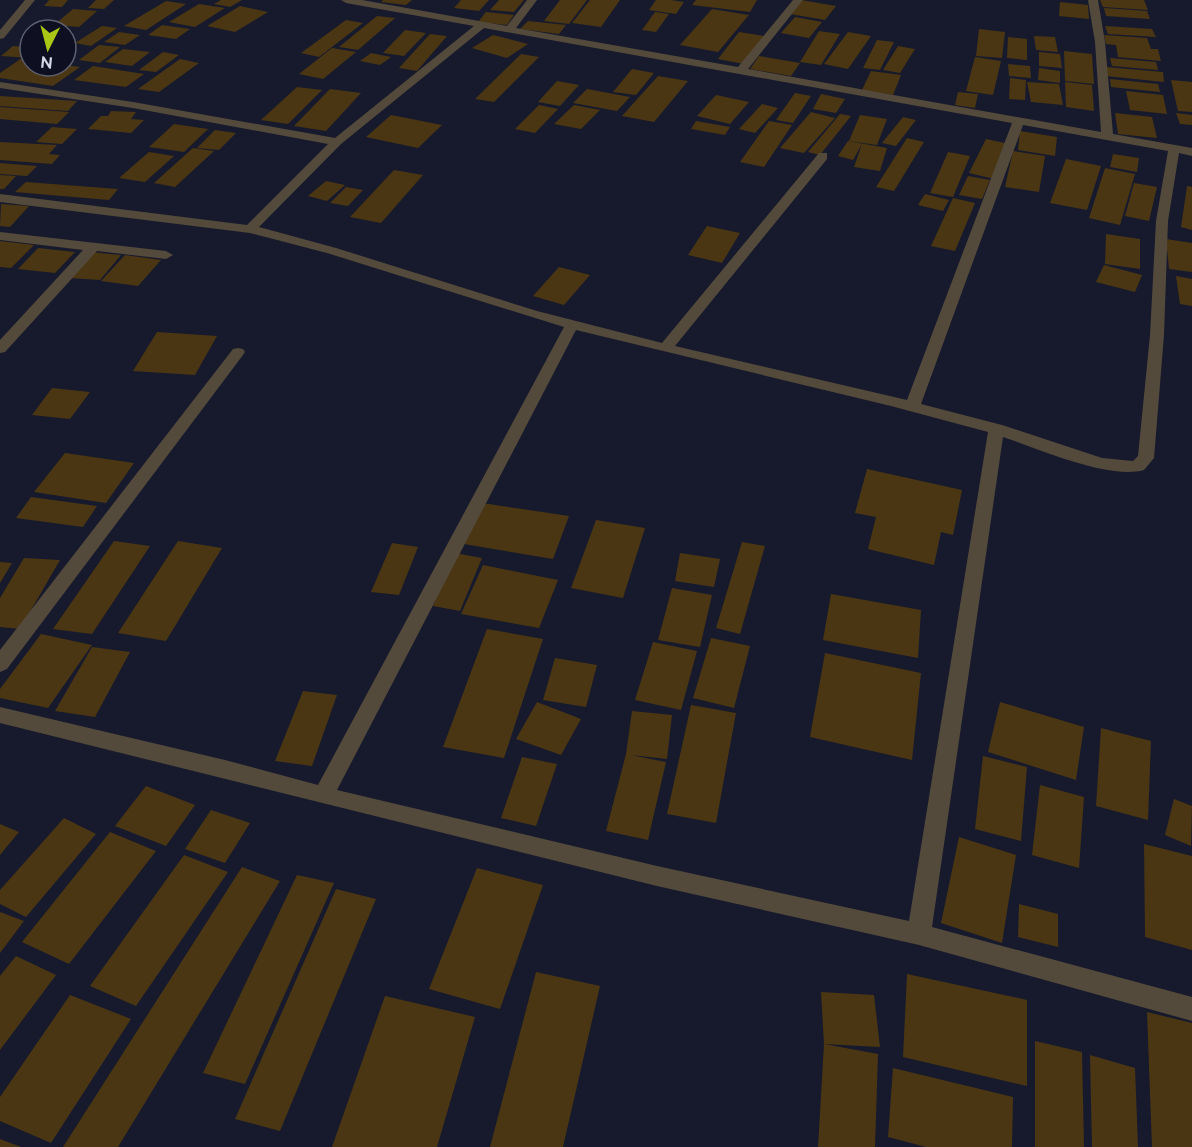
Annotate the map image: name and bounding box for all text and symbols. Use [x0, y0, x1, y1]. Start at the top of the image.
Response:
north arrow [18, 18, 78, 78]
text: N [39, 52, 54, 73]

